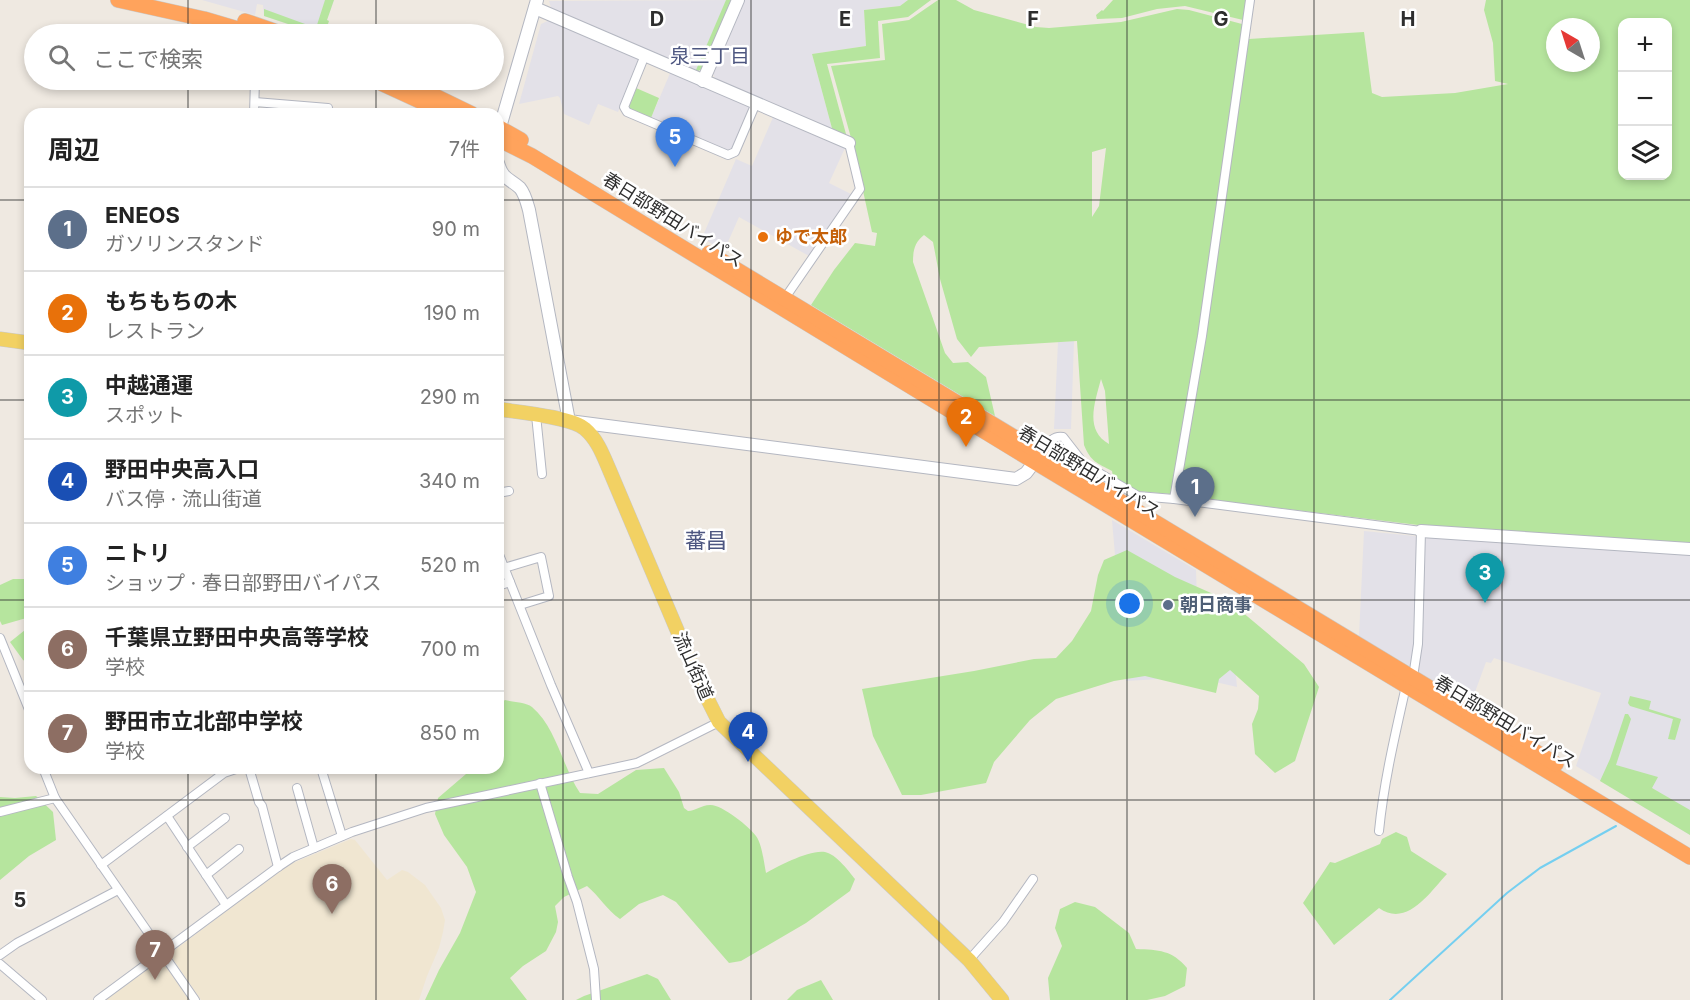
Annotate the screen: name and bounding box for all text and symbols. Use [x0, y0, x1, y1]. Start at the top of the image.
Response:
text: D [650, 7, 664, 31]
text: E [839, 7, 851, 31]
text: F [1027, 7, 1039, 31]
text: G [1213, 7, 1229, 31]
text: H [1401, 7, 1415, 31]
north arrow [1546, 18, 1600, 72]
map controls [1618, 18, 1672, 180]
button: + [1618, 18, 1672, 72]
search box [24, 24, 504, 90]
icon: search [45, 41, 78, 74]
district label: 泉三丁目 [670, 44, 750, 68]
text: ここで検索 [93, 46, 203, 72]
button: − [1618, 72, 1672, 126]
pin: 5 [656, 118, 694, 167]
button: layers [1618, 126, 1672, 180]
text: 周辺 [48, 134, 100, 165]
text: 7件 [449, 137, 480, 161]
street label: 春日部野田バイパス [599, 168, 747, 271]
text: ENEOS [105, 202, 180, 228]
text: 1 [63, 217, 72, 241]
text: 90 m [432, 217, 480, 241]
place label: ゆで太郎 [775, 226, 847, 247]
marker: ゆで太郎 [756, 230, 770, 244]
text: ガソリンスタンド [105, 232, 265, 256]
text: もちもちの木 [105, 288, 237, 314]
text: 2 [61, 301, 74, 325]
text: 190 m [424, 301, 480, 325]
text: レストラン [105, 319, 205, 343]
text: 中越通運 [105, 372, 193, 398]
text: 3 [61, 385, 74, 409]
text: 290 m [420, 385, 480, 409]
pin: 2 [946, 398, 986, 447]
text: スポット [105, 403, 185, 427]
street label: 春日部野田バイパス [1015, 421, 1164, 522]
text: 野田中央高入口 [105, 456, 259, 482]
pin: 1 [1176, 468, 1214, 517]
text: 4 [61, 469, 74, 493]
text: 340 m [419, 469, 480, 493]
text: バス停 · 流山街道 [105, 487, 262, 511]
district label: 蕃昌 [685, 528, 727, 553]
text: ニトリ [105, 540, 171, 566]
text: 5 [61, 553, 74, 577]
text: 520 m [420, 553, 480, 577]
pin: 3 [1466, 554, 1504, 603]
text: ショップ · 春日部野田バイパス [105, 571, 382, 595]
your location [1115, 589, 1144, 618]
place label: 朝日商事 [1180, 594, 1252, 615]
marker: 朝日商事 [1161, 598, 1175, 612]
text: 千葉県立野田中央高等学校 [105, 624, 369, 650]
street label: 流山街道 [669, 629, 718, 703]
text: 6 [61, 637, 74, 661]
text: 700 m [421, 637, 480, 661]
text: 学校 [105, 655, 145, 679]
street label: 春日部野田バイパス [1431, 671, 1580, 772]
text: 野田市立北部中学校 [105, 708, 303, 734]
pin: 4 [728, 712, 768, 762]
text: 7 [62, 721, 73, 745]
text: 850 m [420, 721, 480, 745]
text: 学校 [105, 739, 145, 763]
pin: 6 [312, 864, 352, 914]
text: 5 [14, 888, 26, 912]
pin: 7 [136, 930, 174, 980]

